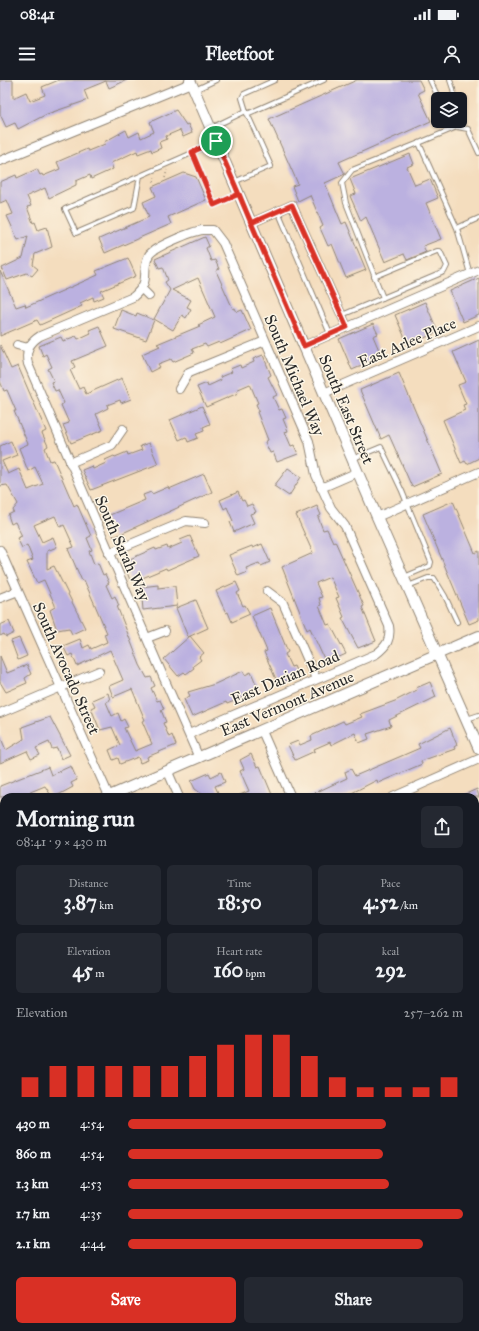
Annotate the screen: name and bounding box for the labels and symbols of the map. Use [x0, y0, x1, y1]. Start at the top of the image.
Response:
pin [199, 124, 233, 158]
street label: South Michael Way [260, 312, 329, 439]
street label: East Arlee Place [355, 313, 459, 372]
street label: South East Street [315, 352, 378, 467]
street label: South Sarah Way [91, 493, 154, 604]
street label: South Avocado Street [29, 599, 104, 738]
street label: East Darian Road [228, 646, 342, 709]
street label: East Vermont Avenue [218, 667, 357, 740]

